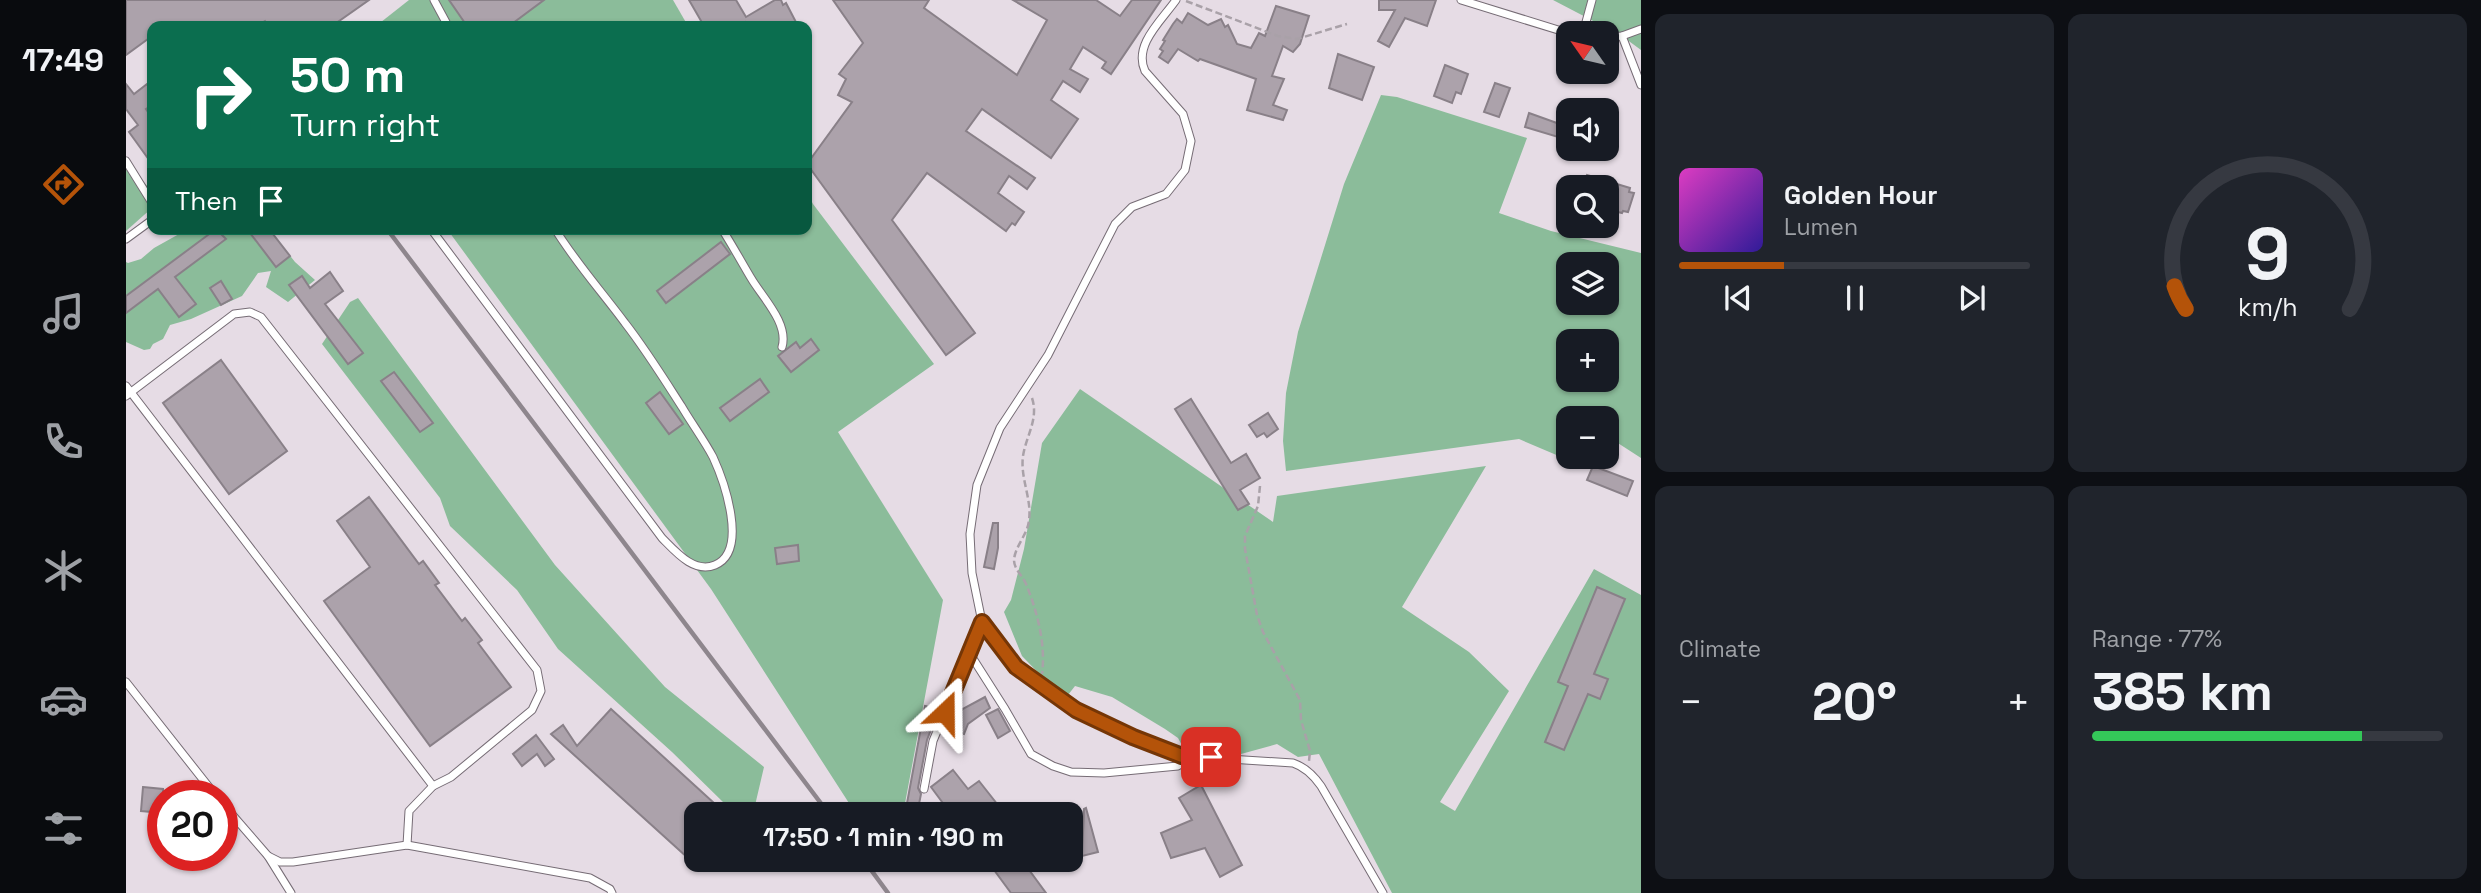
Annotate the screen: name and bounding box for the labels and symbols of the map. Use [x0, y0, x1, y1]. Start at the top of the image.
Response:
north arrow [1556, 21, 1619, 84]
position arrow [908, 675, 982, 749]
pin [1181, 727, 1241, 787]
speed limit sign: 20 [147, 780, 238, 871]

